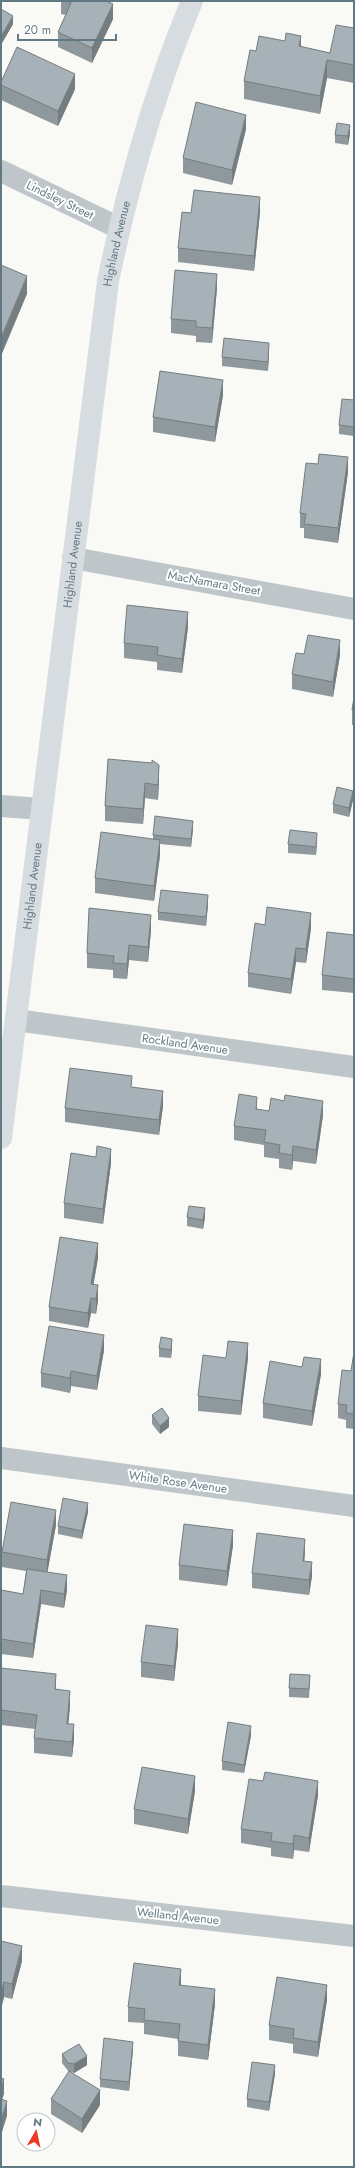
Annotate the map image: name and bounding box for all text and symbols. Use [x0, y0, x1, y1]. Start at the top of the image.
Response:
scale bar [18, 16, 116, 42]
text: 20 m [24, 21, 51, 39]
street label: Lindsley Street [23, 176, 97, 224]
street label: Highland Avenue [98, 199, 135, 288]
street label: Highland Avenue [58, 520, 87, 609]
street label: MacNamara Street [166, 566, 262, 600]
street label: Highland Avenue [18, 841, 47, 931]
street label: Rockland Avenue [141, 1029, 229, 1059]
street label: White Rose Avenue [128, 1466, 228, 1498]
street label: Welland Avenue [136, 1903, 220, 1929]
north arrow [16, 2112, 56, 2152]
text: N [32, 2114, 43, 2131]

